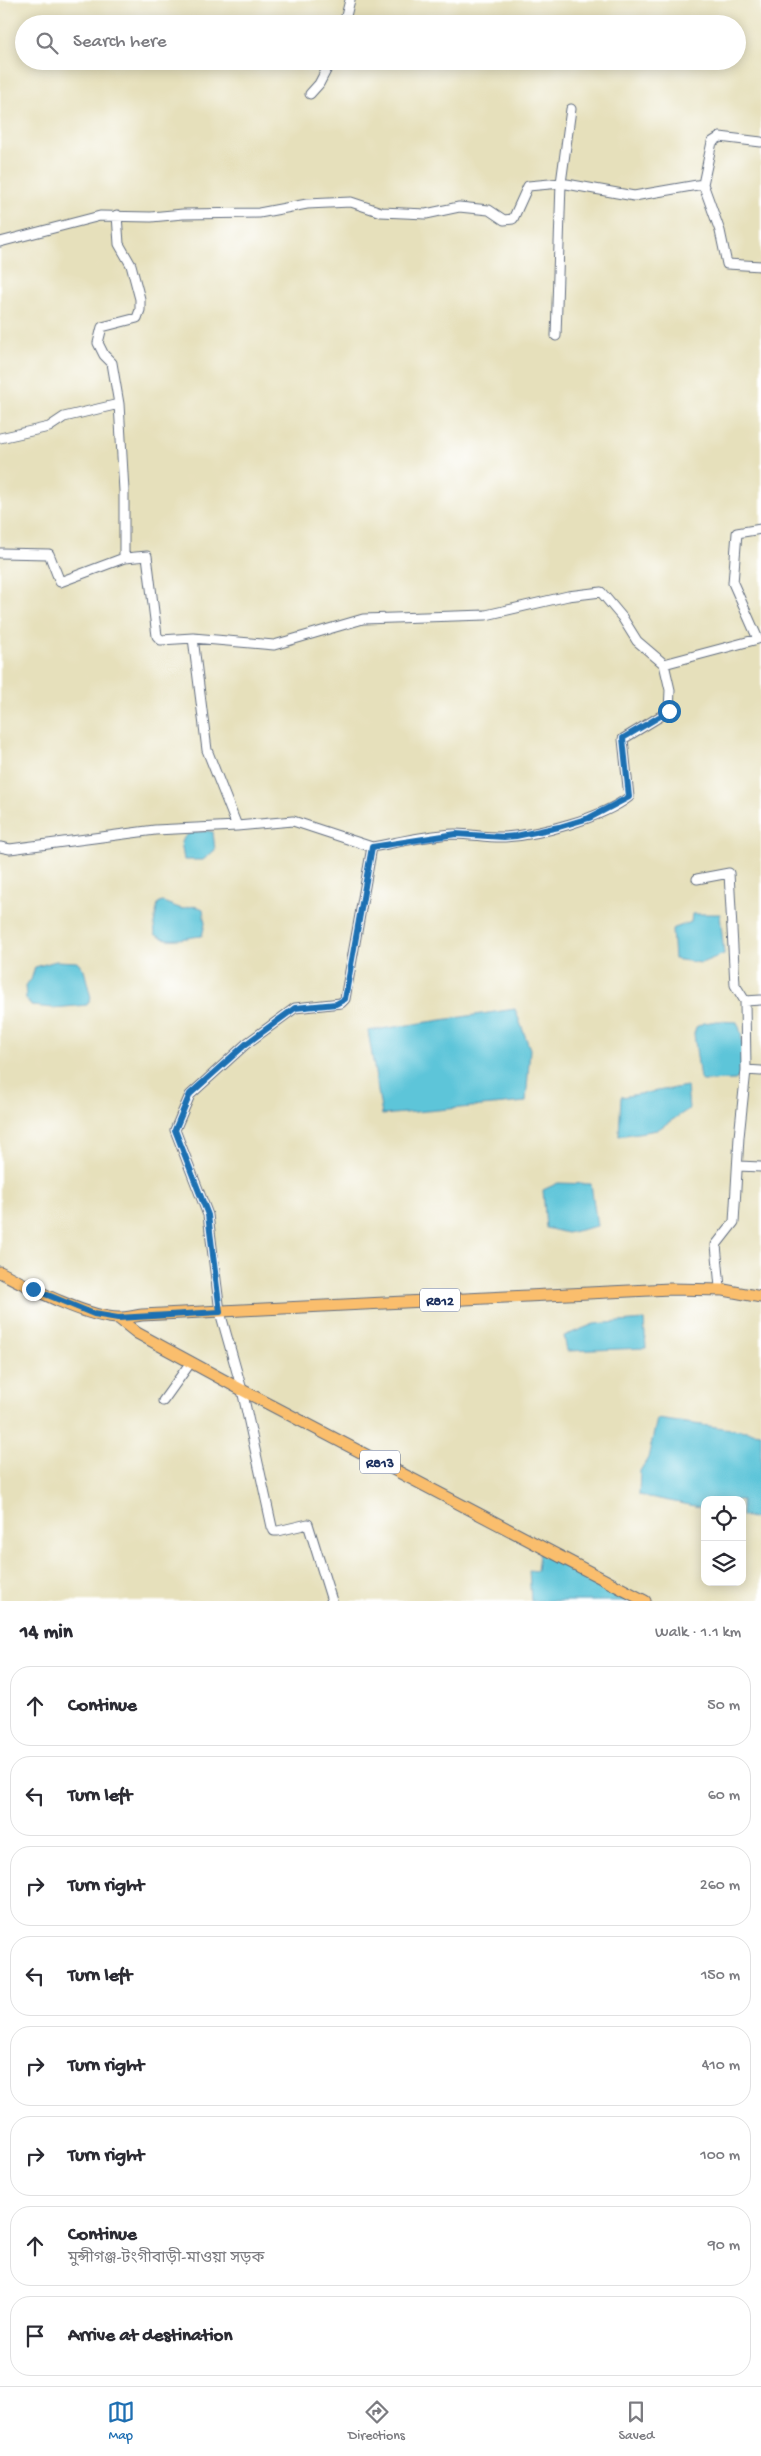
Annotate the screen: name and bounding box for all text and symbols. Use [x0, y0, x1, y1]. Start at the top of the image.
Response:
search box [15, 15, 746, 70]
icon: search [33, 29, 61, 57]
text: Search here [73, 31, 167, 54]
route start [658, 700, 681, 723]
route end [22, 1278, 45, 1301]
road number: R812 [420, 1288, 460, 1312]
road number: R813 [360, 1450, 400, 1474]
map controls [701, 1496, 746, 1586]
button: locate [701, 1496, 746, 1541]
button: layers [701, 1541, 746, 1586]
text: 14 min [20, 1621, 73, 1646]
text: Walk · 1.1 km [655, 1624, 741, 1643]
icon: ahead [21, 1692, 49, 1720]
text: Continue [68, 1695, 137, 1718]
text: 50 m [707, 1697, 740, 1716]
icon: left [21, 1782, 49, 1810]
text: Turn left [68, 1785, 132, 1808]
text: 60 m [708, 1787, 740, 1806]
icon: right [21, 1872, 49, 1900]
text: Turn right [68, 1875, 144, 1898]
text: 260 m [700, 1877, 740, 1896]
icon: left [21, 1962, 49, 1990]
text: Turn left [68, 1965, 132, 1988]
text: 150 m [701, 1967, 740, 1986]
icon: right [21, 2052, 49, 2080]
text: Turn right [68, 2055, 144, 2078]
text: 410 m [702, 2057, 740, 2076]
icon: right [21, 2142, 49, 2170]
text: Turn right [68, 2145, 144, 2168]
text: 100 m [700, 2147, 740, 2166]
text: Continue [68, 2224, 137, 2247]
icon: ahead [21, 2232, 49, 2260]
text: 90 m [708, 2237, 740, 2256]
text: মুন্সীগঞ্জ-টংগীবাড়ী-মাওয়া সড়ক [68, 2250, 264, 2269]
icon: arrive [21, 2322, 49, 2350]
text: Arrive at destination [68, 2325, 232, 2348]
tab: Map [107, 2398, 135, 2445]
tab: Directions [348, 2398, 405, 2445]
tab: Saved [618, 2398, 654, 2445]

